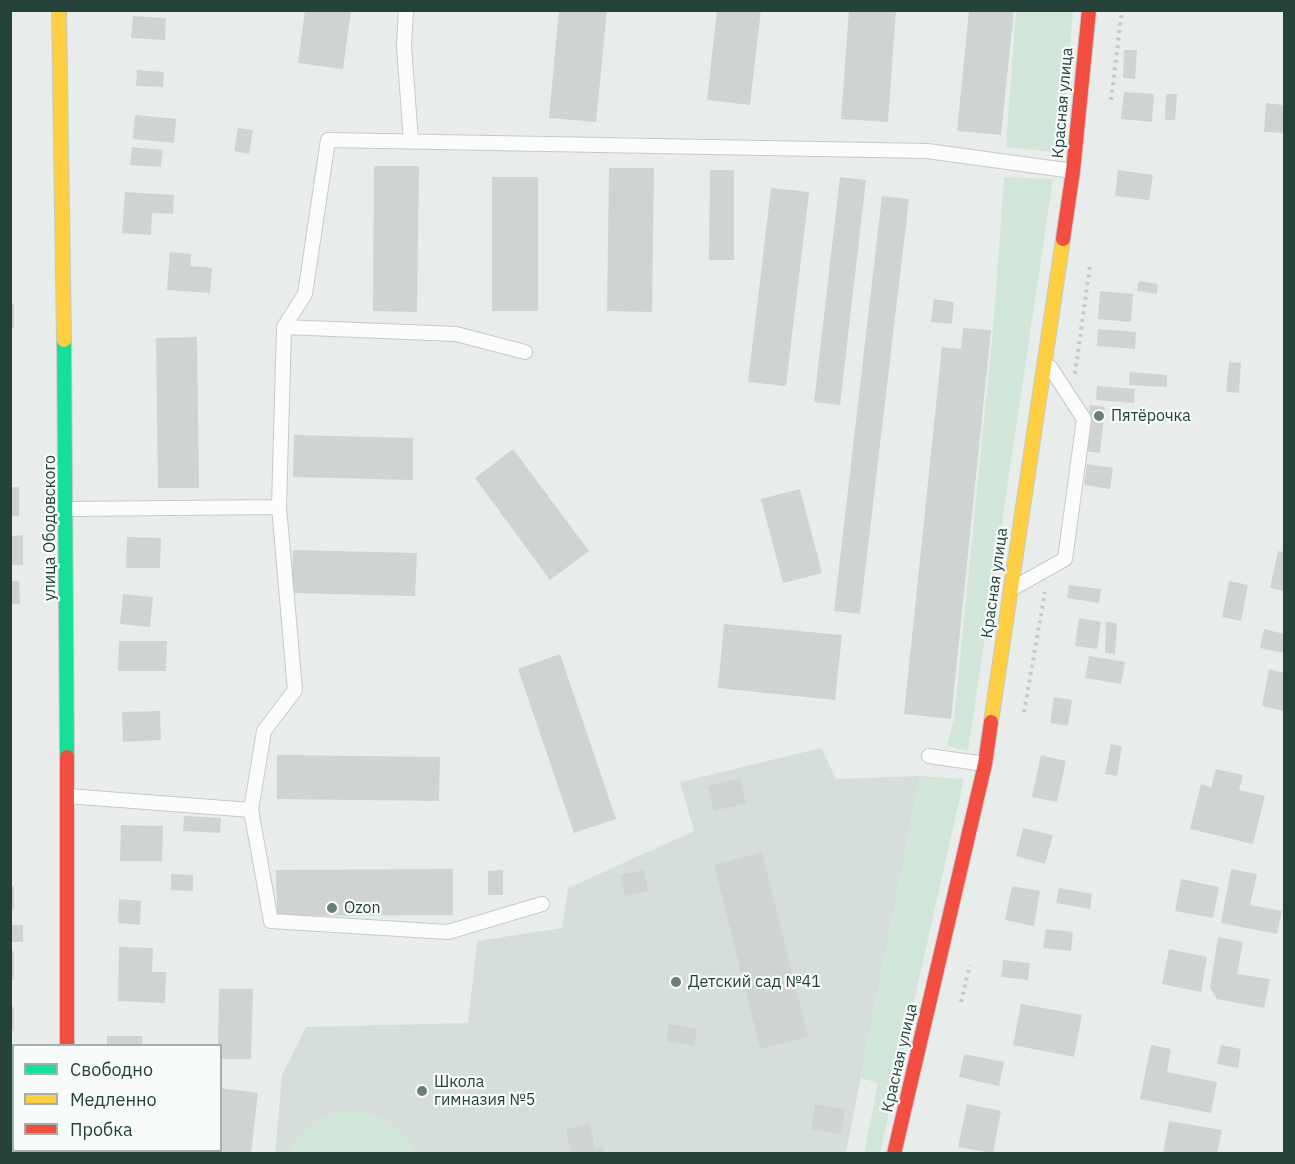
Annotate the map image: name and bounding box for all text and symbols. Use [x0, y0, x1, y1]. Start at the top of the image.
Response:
street label: Красная улица [1049, 47, 1077, 159]
place label: Пятёрочка [1111, 406, 1191, 426]
marker: Пятёрочка [1092, 409, 1106, 423]
street label: улица Ободовского [40, 455, 60, 601]
street label: Красная улица [978, 527, 1012, 639]
place label: Ozon [344, 898, 381, 918]
marker: Ozon [325, 901, 339, 915]
place label: Детский сад №41 [688, 972, 821, 992]
marker: Детский сад №41 [669, 975, 683, 989]
street label: Красная улица [878, 1002, 922, 1114]
legend [12, 1044, 222, 1152]
text: Свободно [70, 1058, 153, 1081]
place label: Школа гимназия №5 [434, 1072, 535, 1110]
marker: Школа гимназия №5 [415, 1084, 429, 1098]
text: Медленно [70, 1088, 157, 1111]
text: Пробка [70, 1118, 133, 1141]

